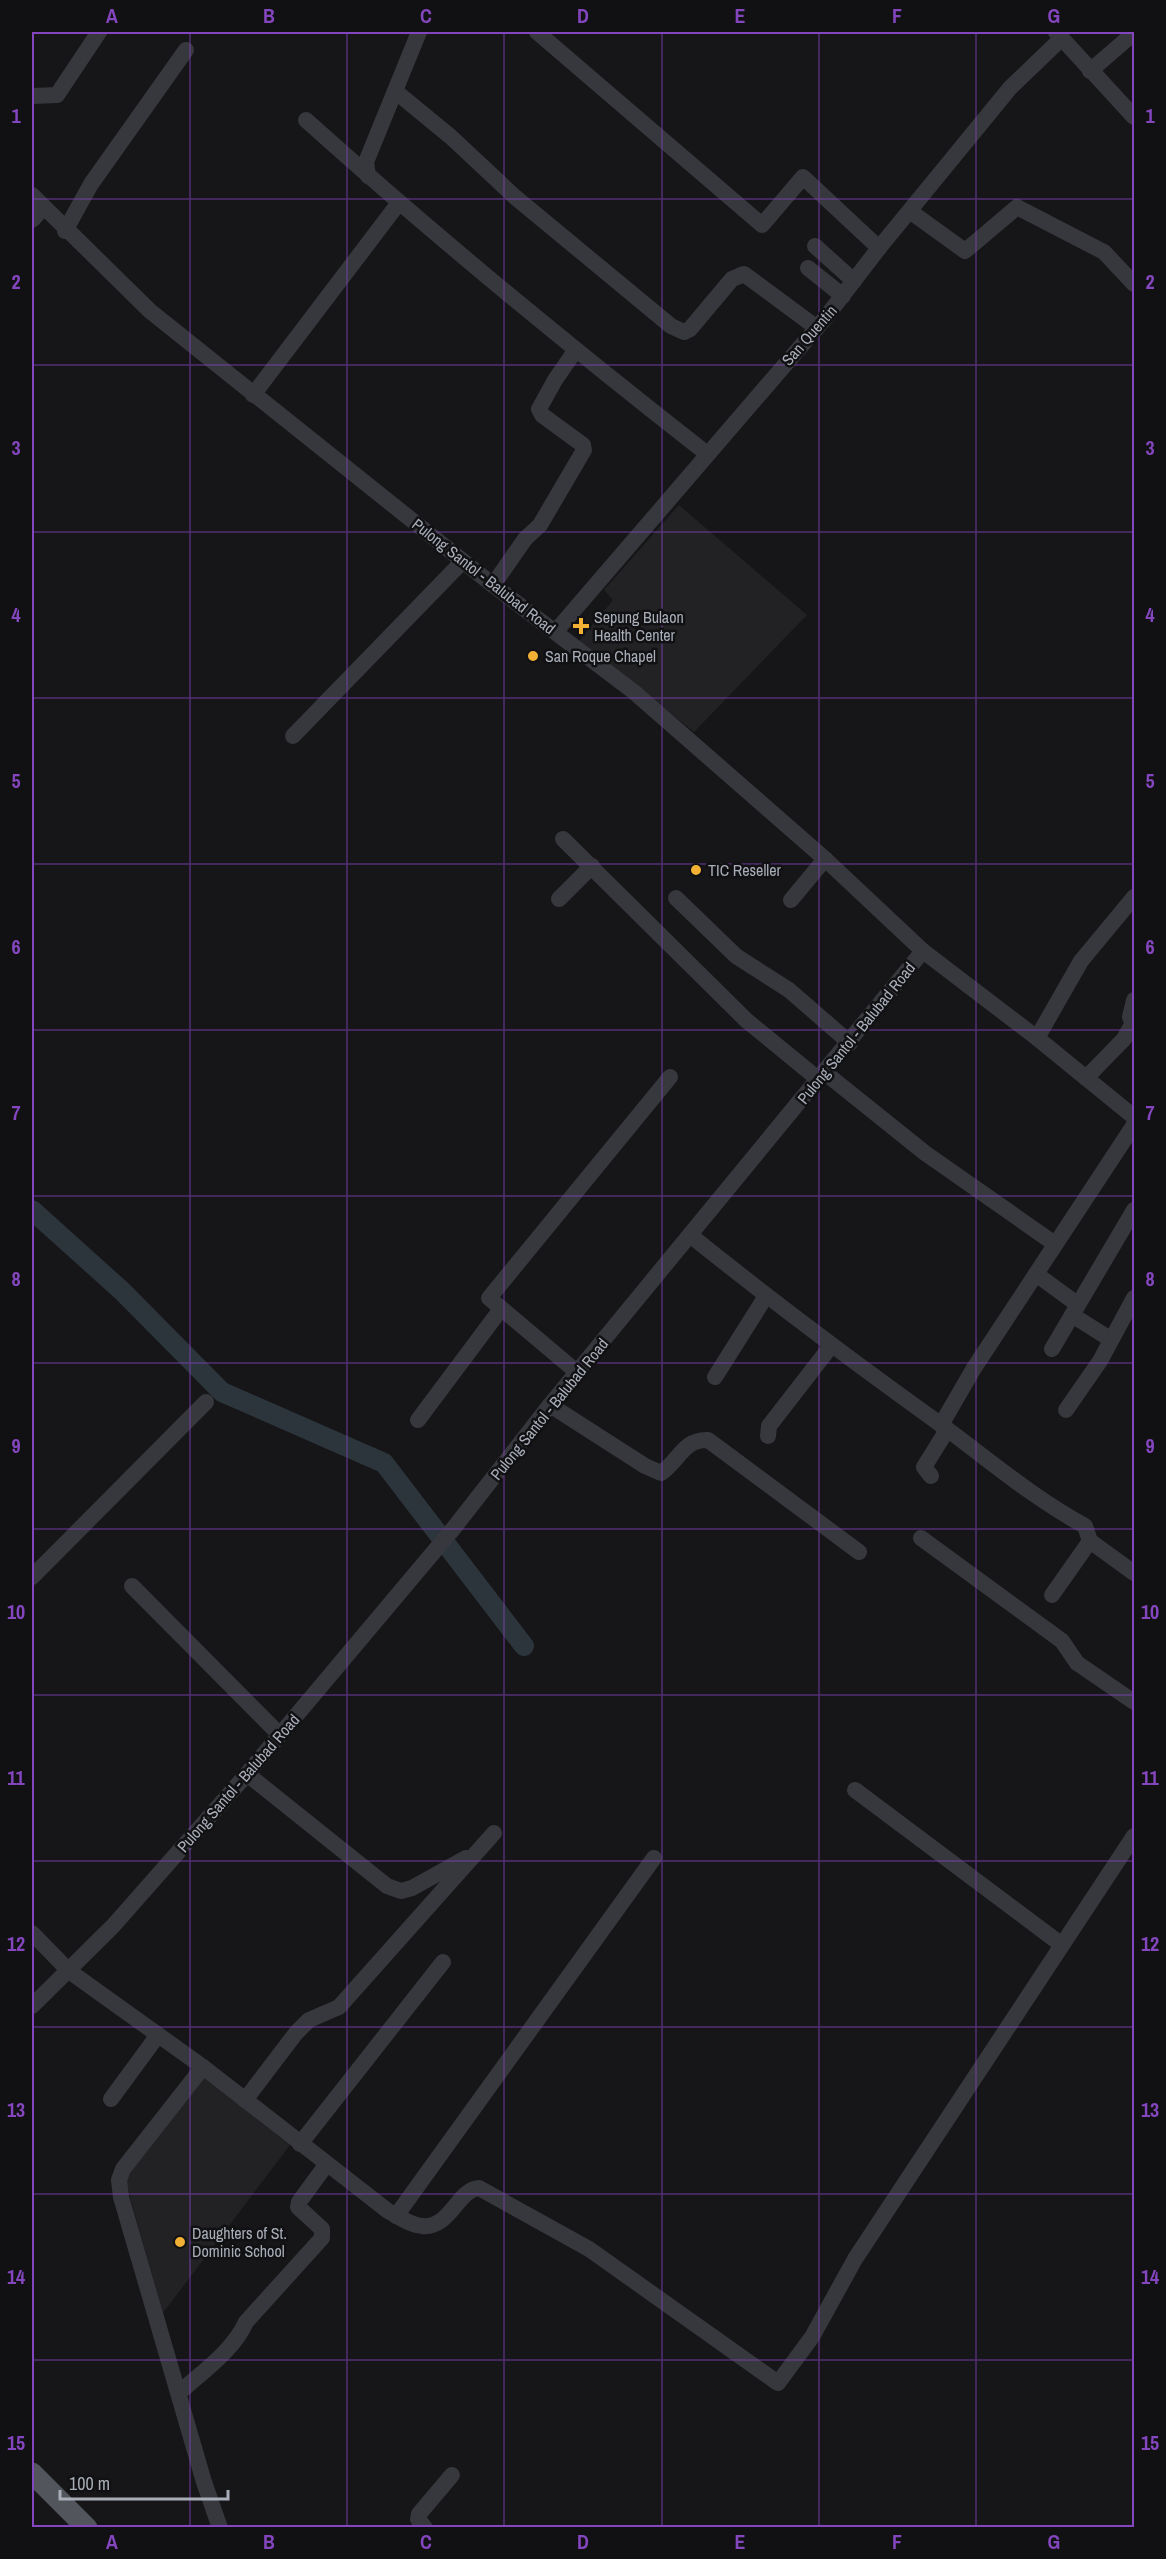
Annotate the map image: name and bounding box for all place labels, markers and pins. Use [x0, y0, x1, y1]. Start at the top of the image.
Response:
place label: Sepung Bulaon Health Center [594, 606, 684, 646]
marker: Sepung Bulaon Health Center [572, 617, 590, 635]
place label: San Roque Chapel [545, 645, 656, 667]
marker: San Roque Chapel [526, 649, 540, 663]
place label: TIC Reseller [708, 859, 782, 881]
marker: TIC Reseller [689, 863, 703, 877]
place label: Daughters of St. Dominic School [192, 2222, 287, 2262]
marker: Daughters of St. Dominic School [173, 2235, 187, 2249]

